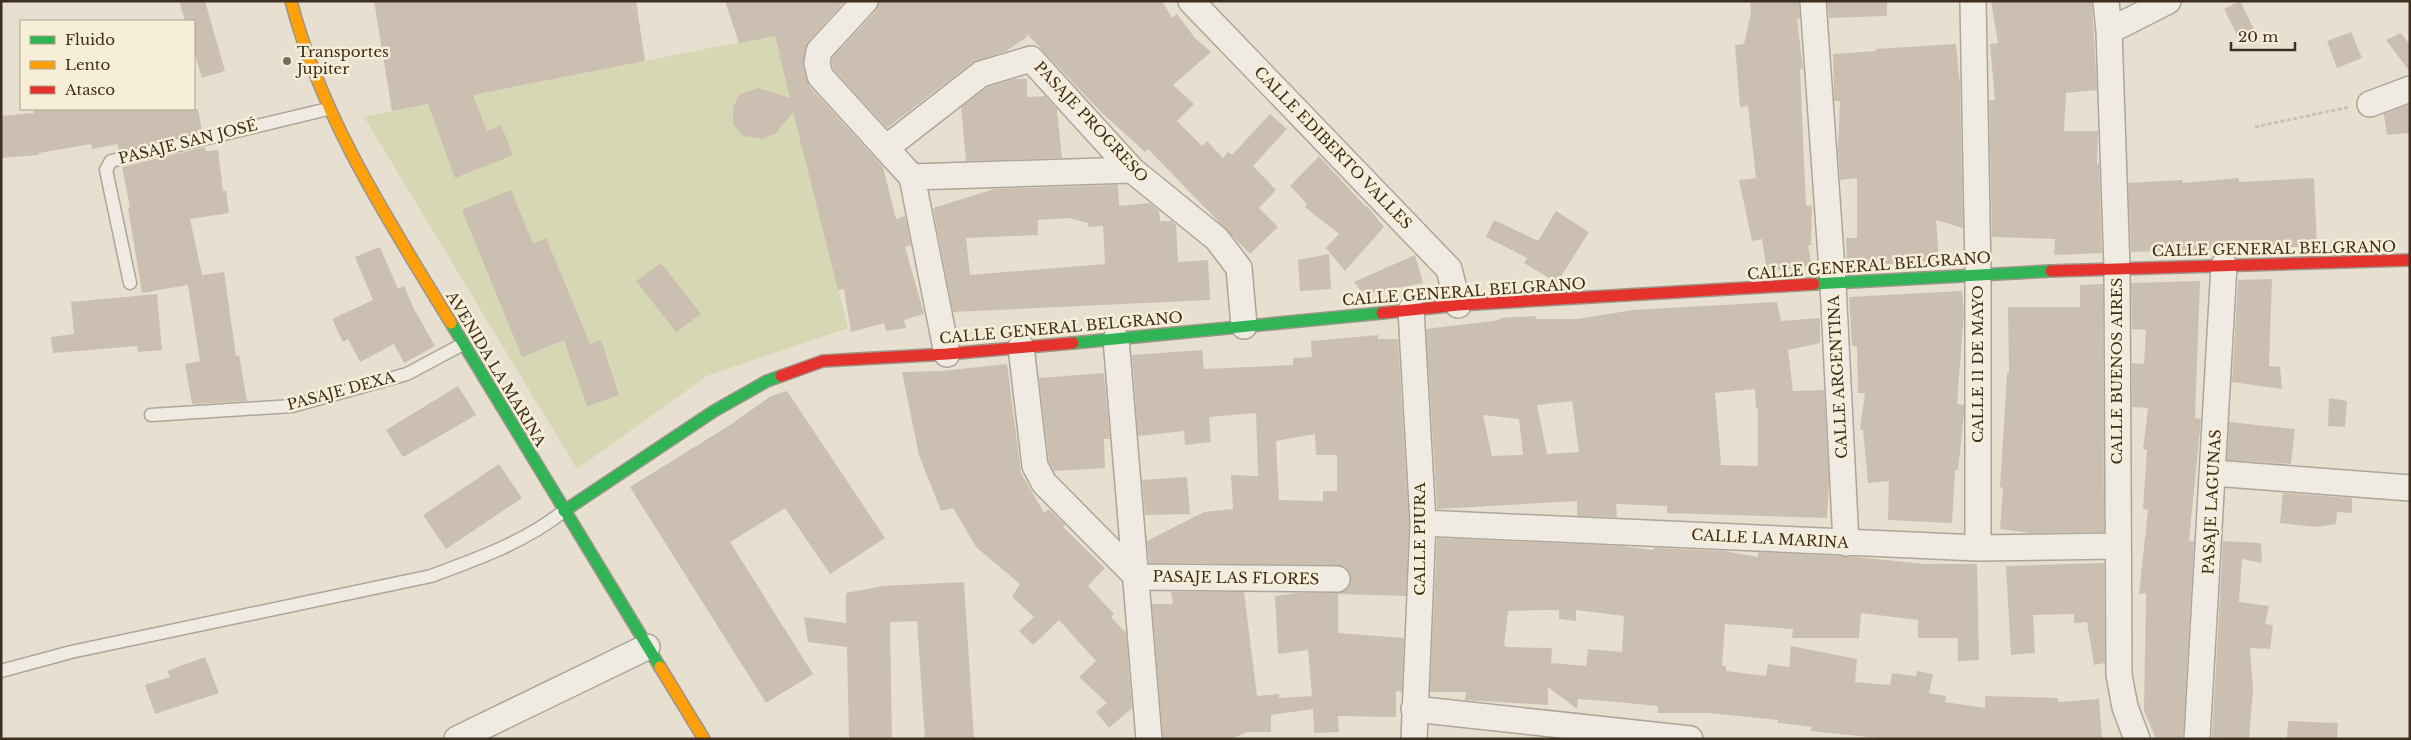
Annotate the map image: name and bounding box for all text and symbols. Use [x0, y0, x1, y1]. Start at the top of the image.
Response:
legend [20, 20, 195, 110]
scale bar [2231, 20, 2295, 52]
text: 20 m [2238, 27, 2278, 46]
text: Fluido [65, 30, 115, 49]
place label: Transportes Jupiter [295, 42, 389, 78]
text: Lento [65, 55, 111, 74]
marker: Transportes Jupiter [281, 55, 293, 67]
street label: PASAJE PROGRESO [1030, 57, 1152, 186]
street label: CALLE EDIBERTO VALLES [1250, 62, 1416, 233]
text: Atasco [64, 80, 115, 99]
street label: PASAJE SAN JOSÉ [116, 115, 259, 168]
street label: CALLE GENERAL BELGRANO [2152, 237, 2396, 260]
street label: CALLE GENERAL BELGRANO [1746, 248, 1991, 283]
street label: CALLE GENERAL BELGRANO [1341, 274, 1586, 309]
street label: CALLE BUENOS AIRES [2107, 278, 2126, 464]
street label: CALLE 11 DE MAYO [1968, 285, 1987, 443]
street label: AVENIDA LA MARINA [442, 287, 551, 450]
street label: CALLE ARGENTINA [1824, 294, 1851, 459]
street label: CALLE GENERAL BELGRANO [938, 307, 1183, 348]
street label: PASAJE DEXA [285, 367, 397, 414]
street label: PASAJE LAGUNAS [2198, 429, 2225, 575]
street label: CALLE PIURA [1410, 482, 1429, 596]
street label: CALLE LA MARINA [1691, 525, 1850, 552]
street label: PASAJE LAS FLORES [1152, 567, 1320, 588]

